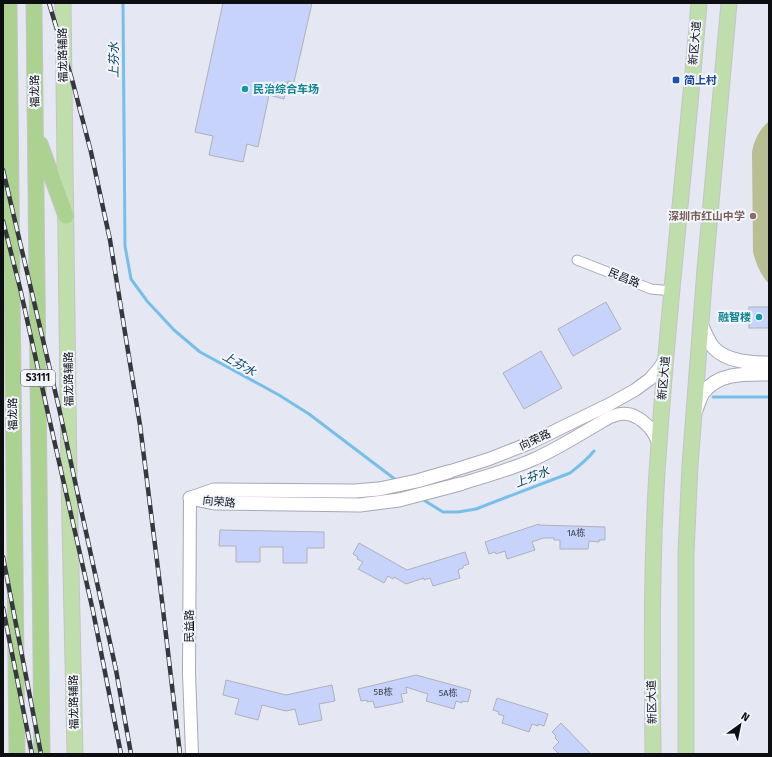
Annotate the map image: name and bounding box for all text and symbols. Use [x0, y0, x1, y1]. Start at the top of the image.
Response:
street label: 新区大道 [687, 21, 703, 65]
street label: 福龙路辅路 [56, 27, 70, 83]
water label: 上芬水 [107, 41, 121, 78]
street label: 福龙路 [28, 74, 42, 108]
place label: 简上村 [684, 74, 717, 87]
marker: 简上村 [671, 75, 681, 85]
place label: 民治综合车场 [253, 83, 319, 96]
marker: 民治综合车场 [240, 84, 250, 94]
place label: 深圳市红山中学 [668, 210, 745, 223]
marker: 深圳市红山中学 [748, 211, 758, 221]
street label: 民昌路 [606, 266, 642, 290]
place label: 融智楼 [718, 311, 751, 324]
marker: 融智楼 [754, 312, 764, 322]
water label: 上芬水 [220, 349, 259, 380]
street label: 福龙路辅路 [62, 351, 76, 407]
street label: 新区大道 [656, 356, 672, 400]
road number: S3111 [21, 370, 55, 386]
street label: 福龙路 [6, 397, 20, 431]
street label: 向荣路 [517, 427, 553, 453]
water label: 上芬水 [513, 464, 552, 490]
street label: 向荣路 [202, 494, 236, 510]
house number: 1A栋 [567, 527, 585, 538]
street label: 民益路 [183, 610, 196, 643]
street label: 福龙路辅路 [67, 674, 81, 730]
street label: 新区大道 [645, 680, 659, 724]
house number: 5B栋 [374, 686, 392, 697]
house number: 5A栋 [439, 687, 457, 698]
north arrow [720, 705, 760, 745]
text: N [739, 710, 752, 724]

